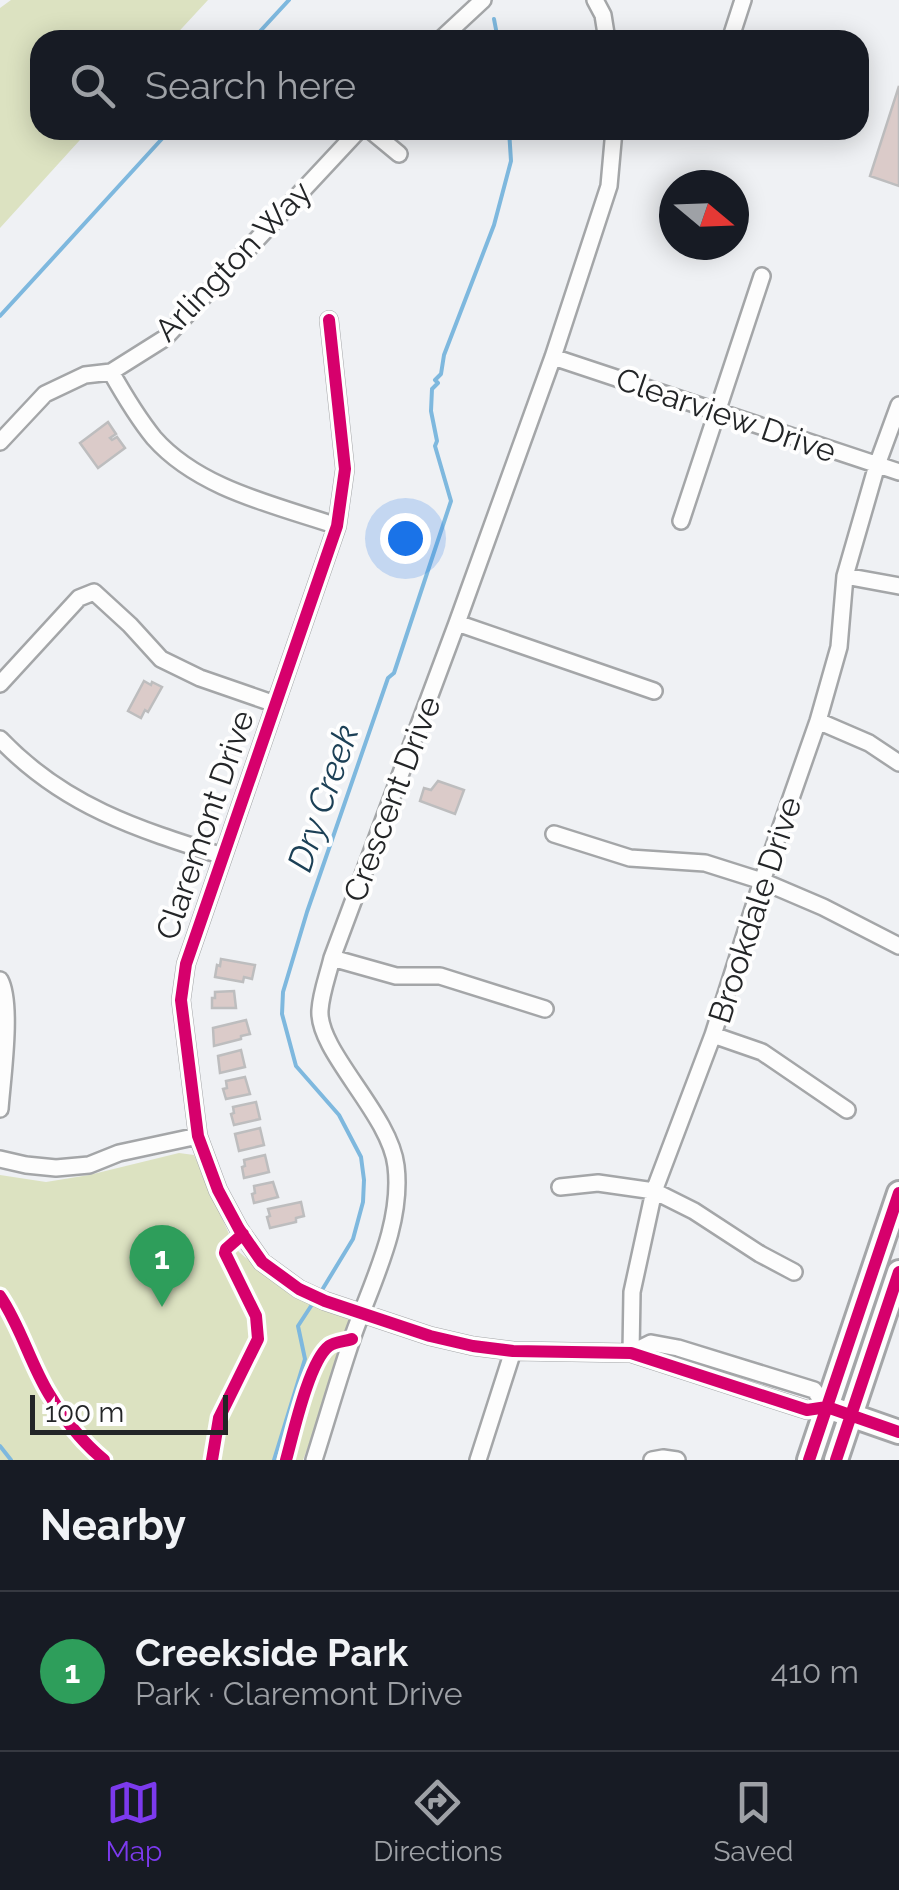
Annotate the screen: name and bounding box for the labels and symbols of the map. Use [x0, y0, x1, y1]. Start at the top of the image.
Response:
north arrow [659, 170, 749, 260]
street label: Arlington Way [147, 173, 318, 348]
street label: Clearview Drive [611, 360, 841, 469]
your location [380, 513, 431, 564]
street label: Crescent Drive [335, 691, 448, 907]
street label: Claremont Drive [148, 705, 261, 944]
water label: Dry Creek [278, 719, 367, 876]
street label: Brookdale Drive [701, 792, 809, 1028]
pin: 1 [130, 1224, 194, 1307]
scale bar [30, 1390, 228, 1434]

